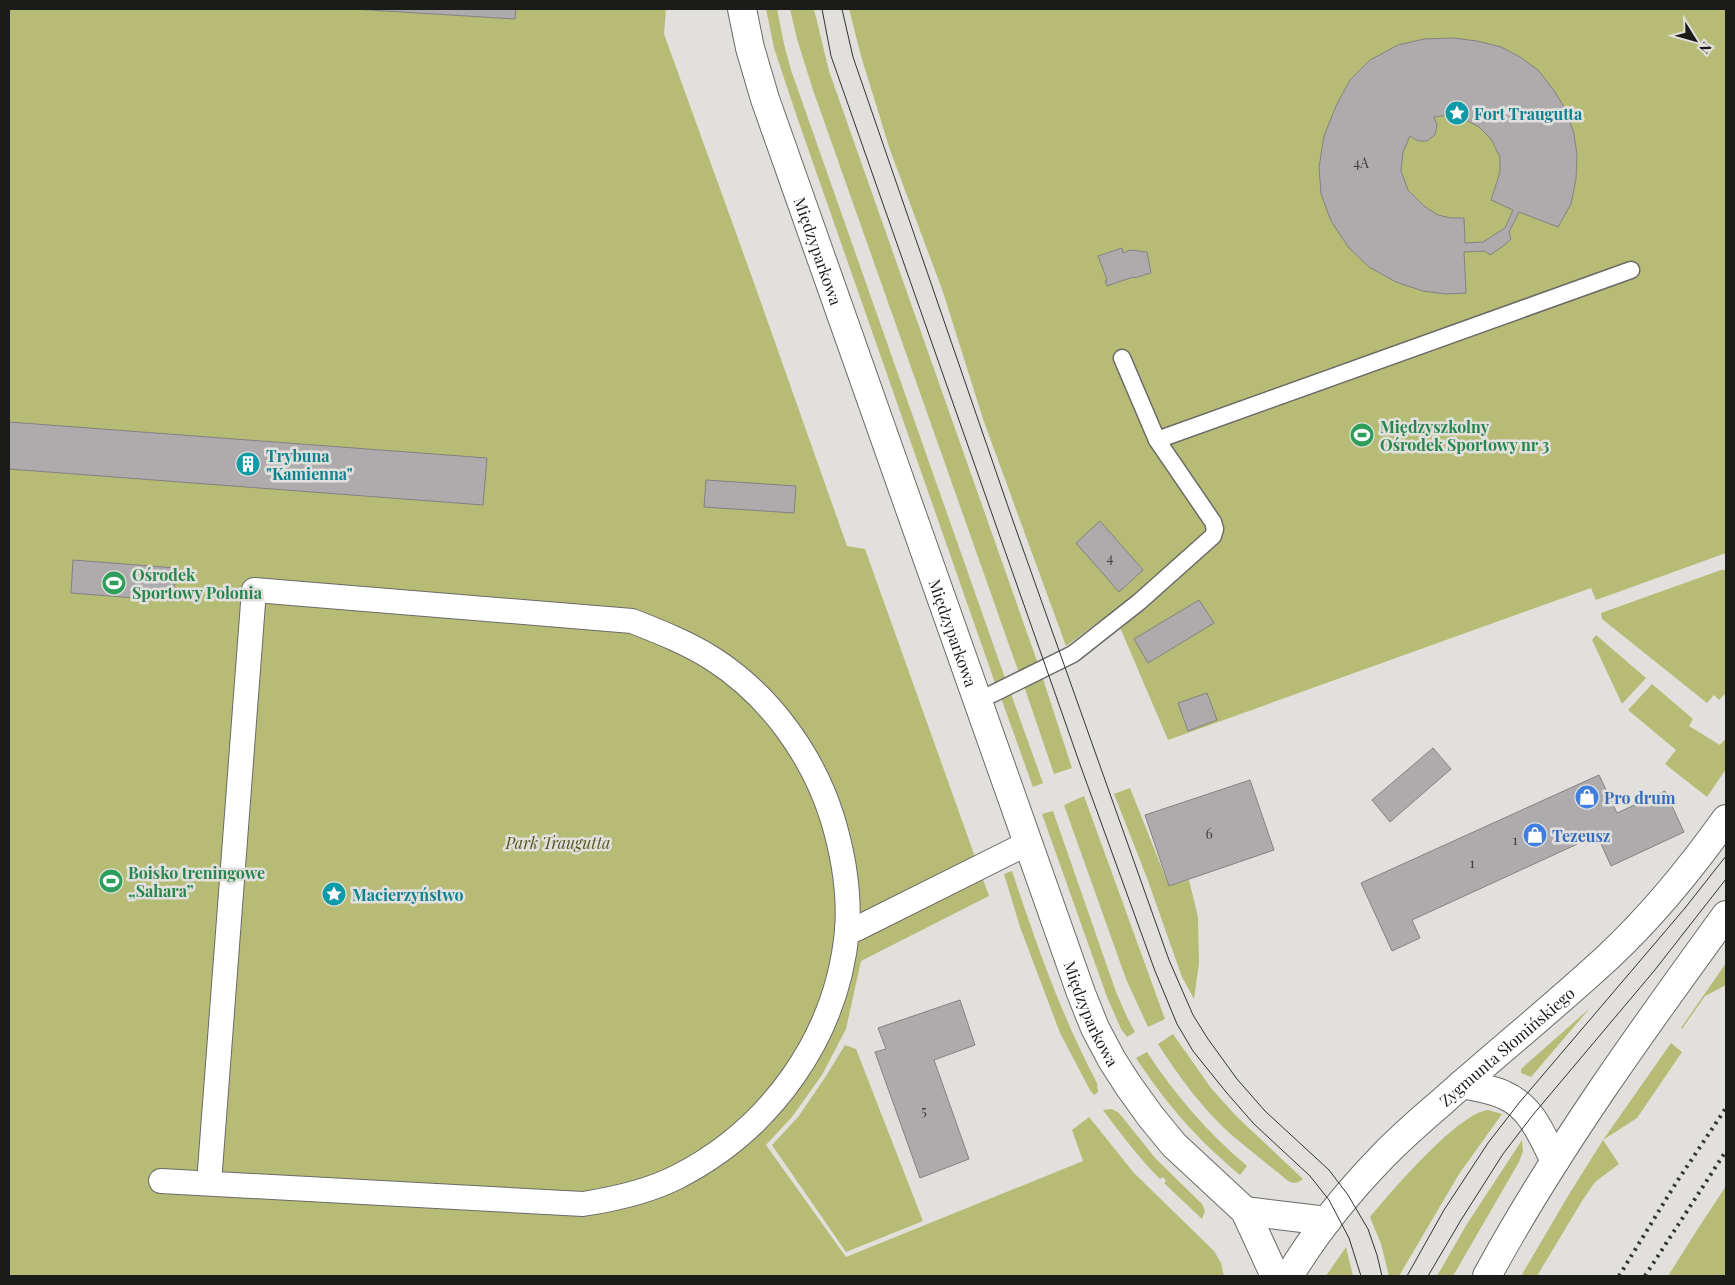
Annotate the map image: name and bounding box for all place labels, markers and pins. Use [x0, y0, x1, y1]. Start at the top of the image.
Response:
place icon: Fort Traugutta [1444, 100, 1470, 126]
place label: Fort Traugutta [1474, 103, 1583, 124]
place label: Międzyszkolny Ośrodek Sportowy nr 3 [1380, 416, 1550, 455]
sports icon: Międzyszkolny Ośrodek Sportowy nr 3 [1349, 422, 1375, 448]
place label: Trybuna "Kamienna" [266, 445, 353, 484]
building icon: Trybuna "Kamienna" [235, 451, 261, 477]
place label: Ośrodek Sportowy Polonia [132, 564, 263, 603]
sports icon: Ośrodek Sportowy Polonia [101, 570, 127, 596]
shop icon: Pro drum [1574, 784, 1600, 810]
place label: Pro drum [1604, 787, 1676, 808]
shop icon: Tezeusz [1522, 822, 1548, 848]
place label: Tezeusz [1552, 825, 1611, 846]
place label: Boisko treningowe „Sahara” [128, 862, 265, 901]
sports icon: Boisko treningowe „Sahara” [98, 868, 124, 894]
place icon: Macierzyństwo [321, 881, 347, 907]
place label: Macierzyństwo [352, 884, 464, 905]

